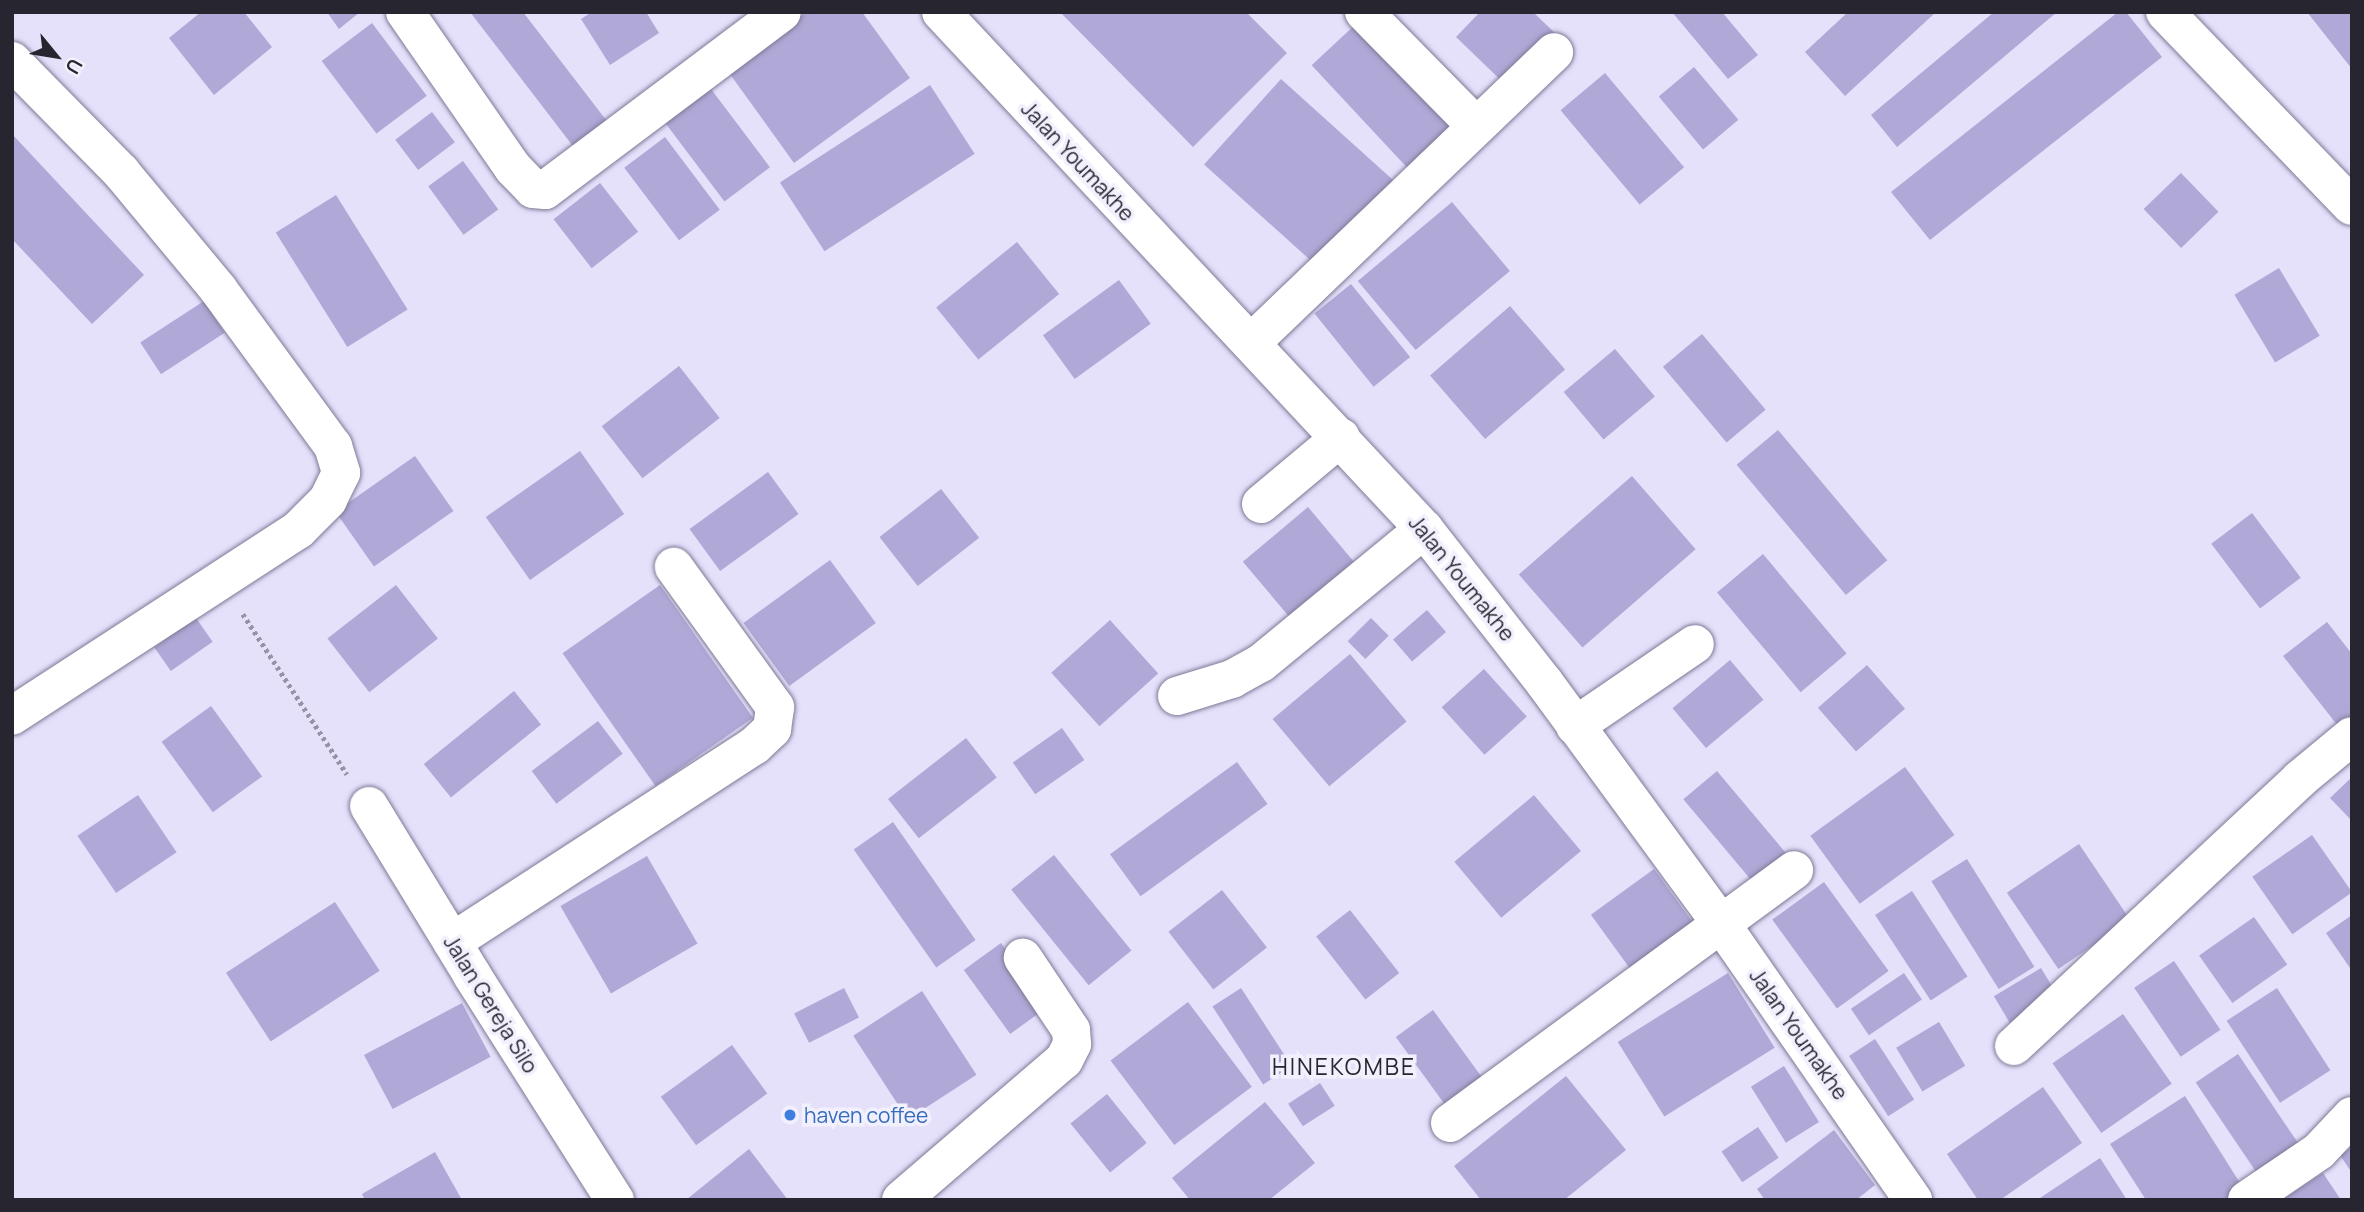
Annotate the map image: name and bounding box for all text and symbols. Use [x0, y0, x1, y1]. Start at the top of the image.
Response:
north arrow [21, 21, 91, 91]
text: U [60, 54, 89, 79]
street label: Jalan Youmakhe [1016, 96, 1140, 226]
street label: Jalan Youmakhe [1404, 510, 1520, 646]
street label: Jalan Gereja Silo [439, 930, 543, 1078]
street label: Jalan Youmakhe [1744, 964, 1854, 1104]
district label: HINEKOMBE [1273, 1052, 1415, 1080]
place label: haven coffee [804, 1102, 928, 1128]
marker: haven coffee [782, 1107, 798, 1123]

